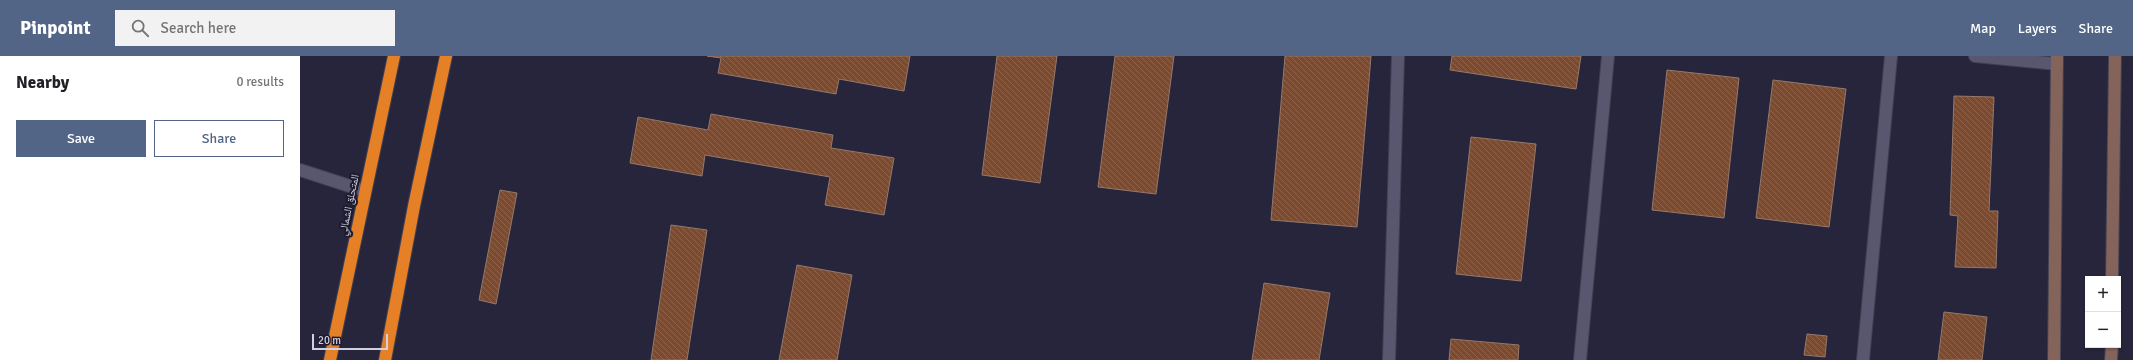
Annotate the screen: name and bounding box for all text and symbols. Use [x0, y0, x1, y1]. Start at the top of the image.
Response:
search box [115, 10, 395, 46]
text: Pinpoint [20, 16, 91, 40]
icon: search [129, 17, 151, 39]
text: Search here [161, 19, 236, 37]
text: Map [1970, 20, 1996, 37]
text: Layers [2018, 20, 2057, 37]
text: Share [2079, 20, 2113, 37]
text: Nearby [16, 72, 69, 93]
text: 0 results [236, 74, 284, 90]
button: Save [16, 120, 146, 157]
button: Share [154, 120, 284, 157]
street label: المتحلق الشمالي [336, 173, 364, 237]
map controls [2085, 276, 2121, 348]
button: + [2085, 276, 2121, 312]
button: − [2085, 312, 2121, 348]
scale bar [312, 332, 388, 351]
text: 20 m [318, 334, 341, 347]

